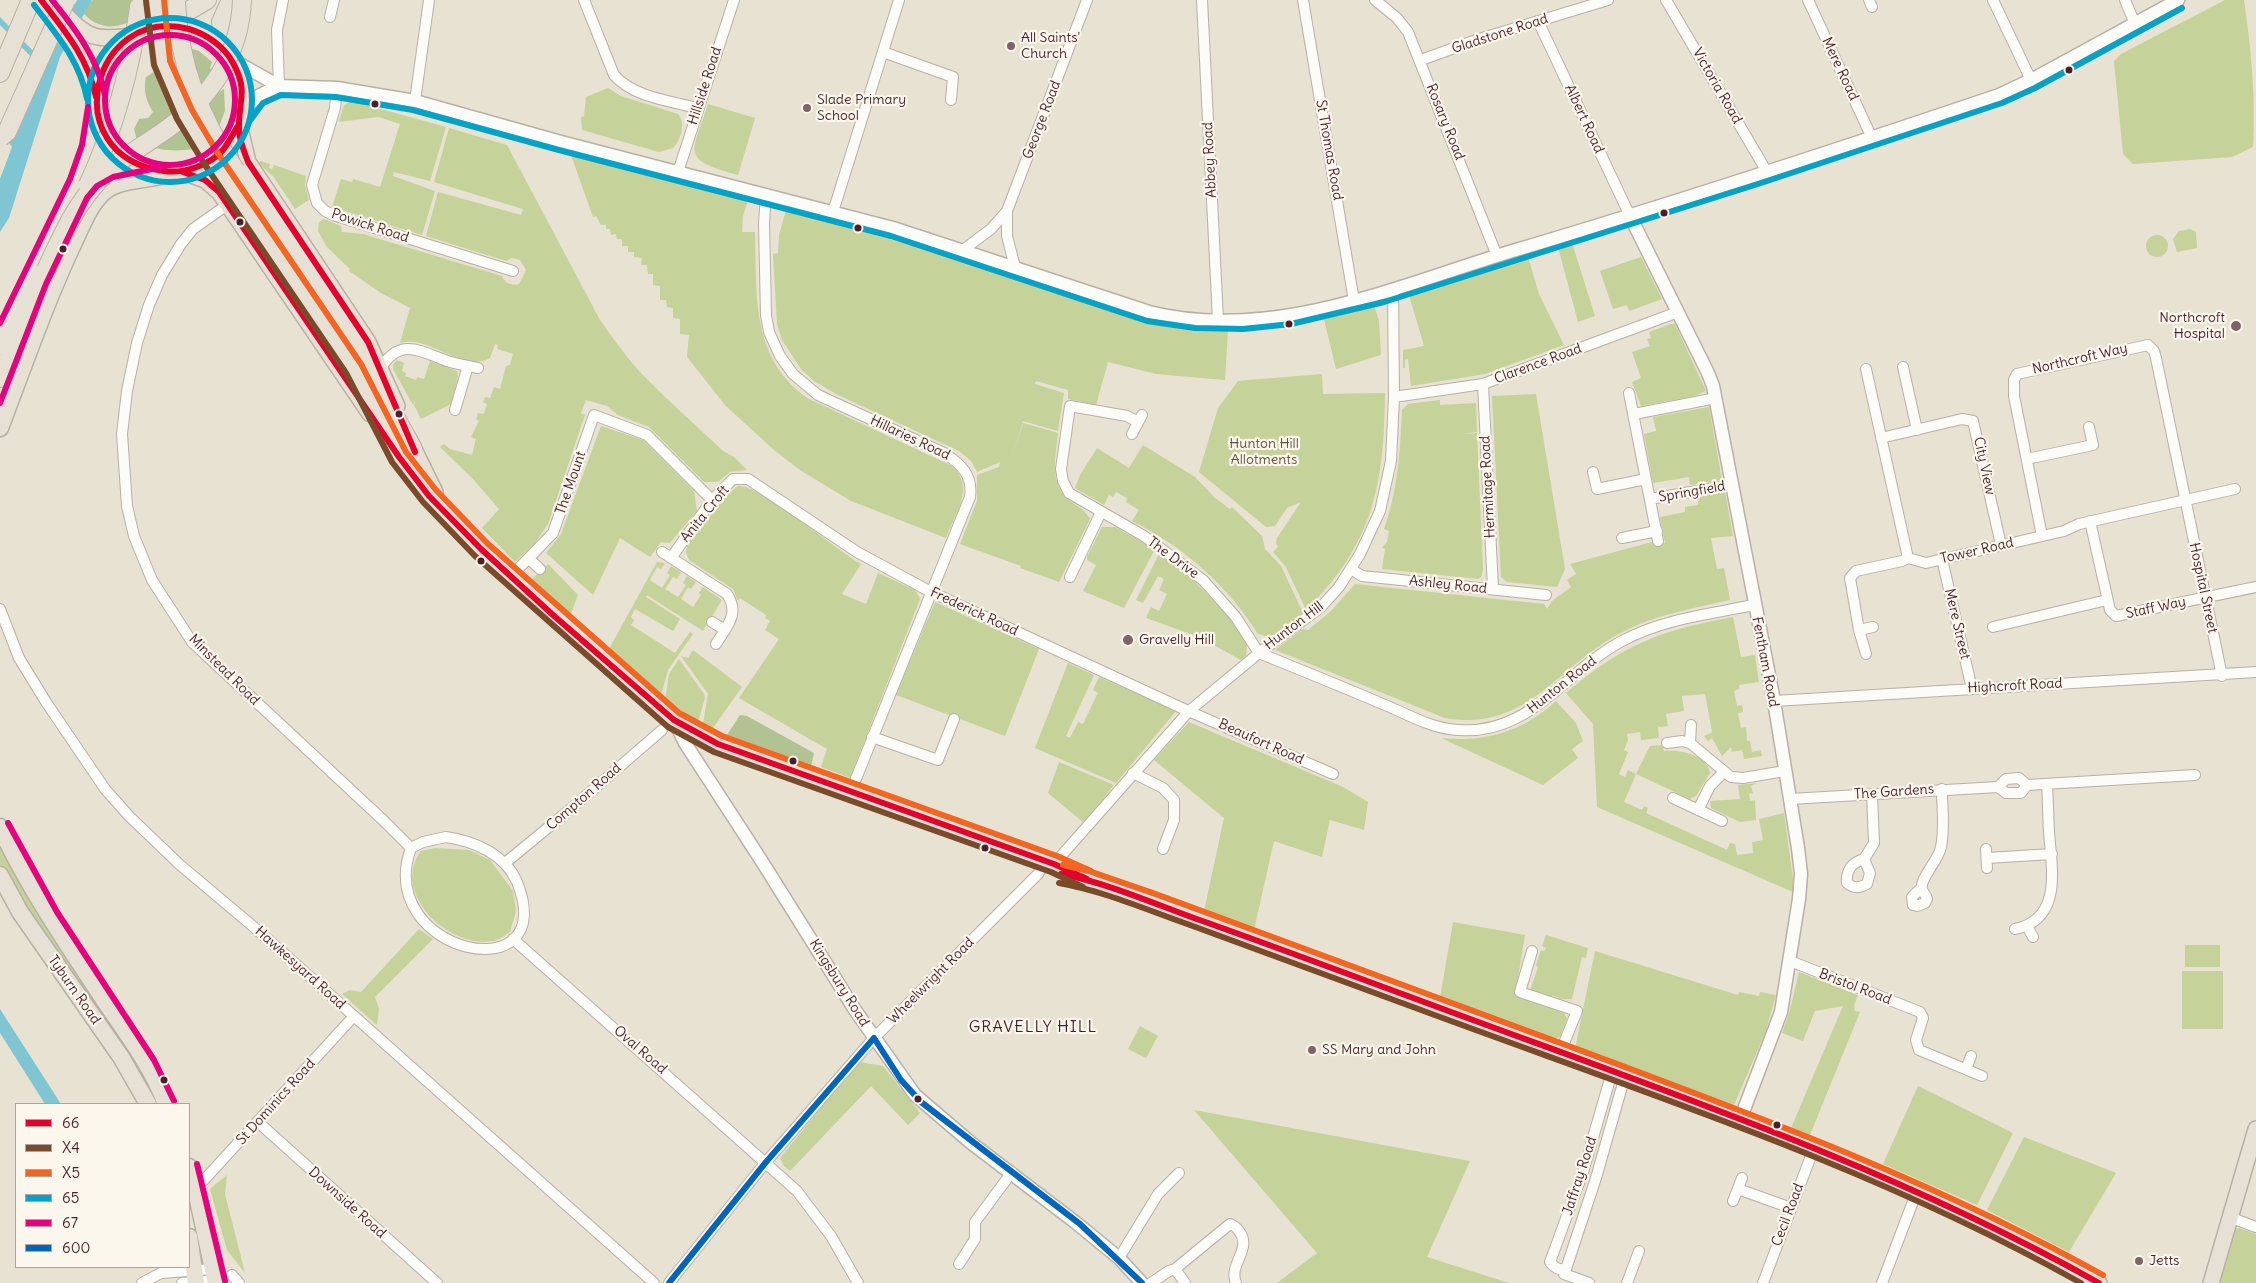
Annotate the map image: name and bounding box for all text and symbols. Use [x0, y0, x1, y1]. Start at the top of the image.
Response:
street label: Gladstone Road [1450, 11, 1550, 57]
place label: All Saints' Church [1021, 30, 1080, 62]
street label: Mere Road [1818, 35, 1862, 103]
marker: All Saints' Church [1005, 40, 1017, 52]
street label: Hillside Road [685, 45, 725, 127]
street label: Victoria Road [1689, 45, 1745, 127]
unlabelled marker [2064, 65, 2074, 75]
street label: George Road [1019, 78, 1065, 162]
street label: Rosary Road [1422, 81, 1468, 163]
street label: Albert Road [1561, 82, 1607, 156]
place label: Slade Primary School [817, 92, 906, 124]
street label: St Thomas Road [1312, 98, 1346, 202]
unlabelled marker [370, 99, 380, 109]
marker: Slade Primary School [801, 102, 813, 114]
street label: Abbey Road [1200, 122, 1220, 198]
street label: Powick Road [329, 206, 411, 246]
unlabelled marker [1659, 208, 1669, 218]
unlabelled marker [235, 217, 245, 227]
unlabelled marker [853, 223, 863, 233]
unlabelled marker [58, 244, 68, 254]
place label: Northcroft Hospital [2159, 310, 2225, 342]
unlabelled marker [1284, 319, 1294, 329]
marker: Northcroft Hospital [2229, 319, 2243, 333]
street label: Clarence Road [1492, 340, 1584, 388]
street label: Northcroft Way [2031, 340, 2129, 378]
unlabelled marker [394, 409, 404, 419]
street label: Hillaries Road [867, 412, 953, 464]
street label: Hermitage Road [1477, 435, 1499, 539]
park label: Hunton Hill Allotments [1229, 436, 1299, 468]
street label: City View [1970, 436, 1998, 496]
street label: The Mount [552, 449, 590, 517]
street label: Springfield [1657, 478, 1727, 506]
street label: Anita Croft [677, 482, 733, 546]
street label: The Drive [1144, 534, 1202, 582]
street label: Tower Road [1939, 534, 2015, 568]
street label: Hospital Street [2185, 541, 2221, 635]
unlabelled marker [476, 556, 486, 566]
street label: Ashley Road [1408, 573, 1488, 597]
street label: Frederick Road [927, 584, 1021, 640]
street label: Mere Street [1941, 587, 1973, 661]
street label: Staff Way [2124, 593, 2188, 623]
street label: Hunton Hill [1261, 598, 1327, 654]
street label: Fentham Road [1748, 615, 1782, 709]
street label: Minstead Road [185, 631, 263, 709]
place label: Gravelly Hill [1139, 632, 1214, 648]
marker: Gravelly Hill [1121, 633, 1135, 647]
street label: Hunton Road [1524, 653, 1600, 717]
street label: Highcroft Road [1967, 675, 2063, 697]
street label: Beaufort Road [1216, 716, 1306, 768]
unlabelled marker [788, 756, 798, 766]
street label: Compton Road [543, 760, 625, 834]
street label: The Gardens [1853, 781, 1935, 803]
unlabelled marker [980, 843, 990, 853]
street label: Hawkesyard Road [251, 923, 349, 1013]
street label: Wheelwright Road [884, 934, 978, 1028]
street label: Kingsbury Road [805, 936, 873, 1030]
street label: Tyburn Road [44, 952, 104, 1028]
street label: Bristol Road [1816, 965, 1894, 1009]
district label: GRAVELLY HILL [967, 1017, 1099, 1037]
street label: Oval Road [610, 1022, 670, 1078]
place label: SS Mary and John [1322, 1042, 1436, 1058]
marker: SS Mary and John [1306, 1044, 1318, 1056]
street label: St Dominics Road [233, 1056, 319, 1148]
unlabelled marker [159, 1075, 169, 1085]
unlabelled marker [913, 1094, 923, 1104]
legend [15, 1103, 190, 1268]
text: 66 [62, 1113, 79, 1132]
unlabelled marker [1772, 1120, 1782, 1130]
street label: Jaffray Road [1559, 1134, 1601, 1218]
text: X4 [62, 1138, 80, 1157]
text: X5 [62, 1163, 80, 1182]
street label: Downside Road [305, 1164, 389, 1242]
street label: Cecil Road [1768, 1181, 1808, 1249]
text: 65 [62, 1188, 79, 1207]
text: 67 [62, 1213, 78, 1232]
text: 600 [62, 1238, 90, 1257]
place label: Jetts [2149, 1253, 2179, 1269]
marker: Jetts [2133, 1255, 2145, 1267]

